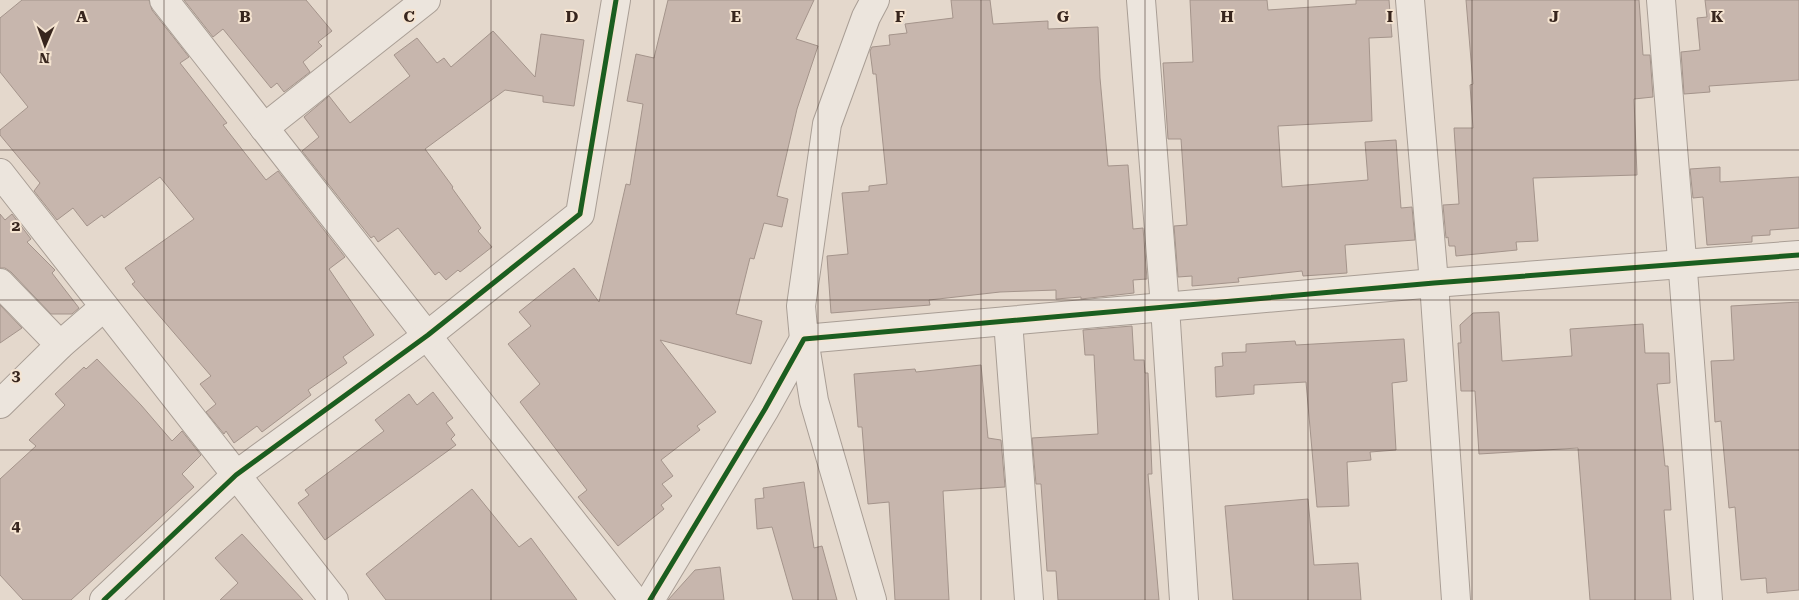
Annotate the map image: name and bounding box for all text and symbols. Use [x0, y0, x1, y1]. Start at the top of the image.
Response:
text: A [76, 7, 88, 26]
text: B [239, 7, 251, 26]
text: C [403, 7, 415, 26]
text: D [566, 7, 579, 26]
text: E [731, 7, 741, 26]
text: F [895, 7, 905, 26]
text: G [1057, 7, 1070, 26]
text: H [1220, 7, 1234, 26]
text: I [1387, 7, 1393, 26]
text: J [1549, 7, 1559, 26]
text: K [1711, 7, 1724, 26]
north arrow [20, 20, 70, 70]
text: N [39, 50, 50, 66]
text: 2 [12, 216, 21, 235]
text: 3 [12, 366, 21, 385]
text: 4 [12, 516, 21, 535]

